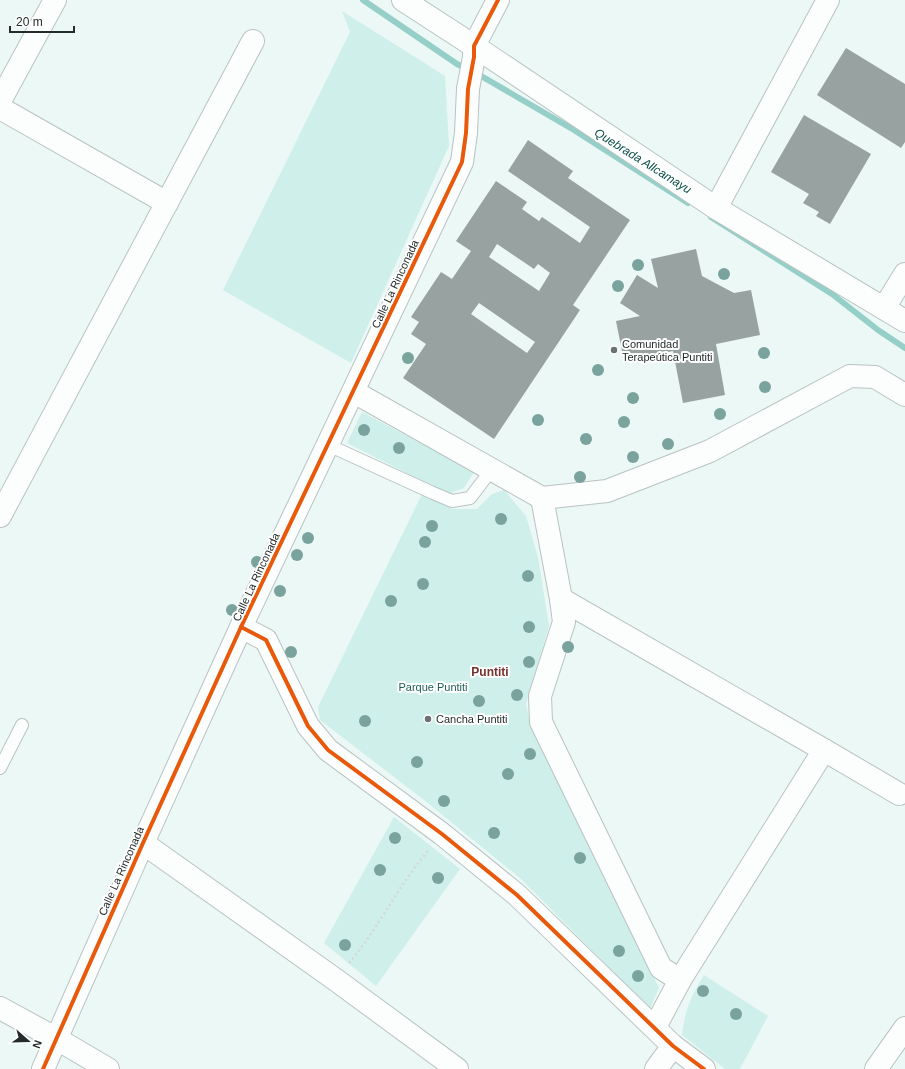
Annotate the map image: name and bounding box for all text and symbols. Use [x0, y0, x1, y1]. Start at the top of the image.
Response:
scale bar [10, 8, 74, 34]
text: 20 m [16, 15, 43, 29]
water label: Quebrada Allcamayu [592, 125, 694, 197]
street label: Calle La Rinconada [369, 237, 421, 330]
place label: Comunidad Terapeútica Puntiti [622, 338, 713, 363]
marker: Comunidad Terapeútica Puntiti [609, 345, 619, 355]
street label: Calle La Rinconada [230, 530, 282, 623]
district label: Puntiti [471, 665, 509, 679]
park label: Parque Puntiti [398, 681, 468, 693]
place label: Cancha Puntiti [436, 713, 508, 725]
marker: Cancha Puntiti [423, 714, 433, 724]
street label: Calle La Rinconada [96, 824, 146, 917]
north arrow [8, 1021, 48, 1061]
text: N [30, 1039, 44, 1050]

